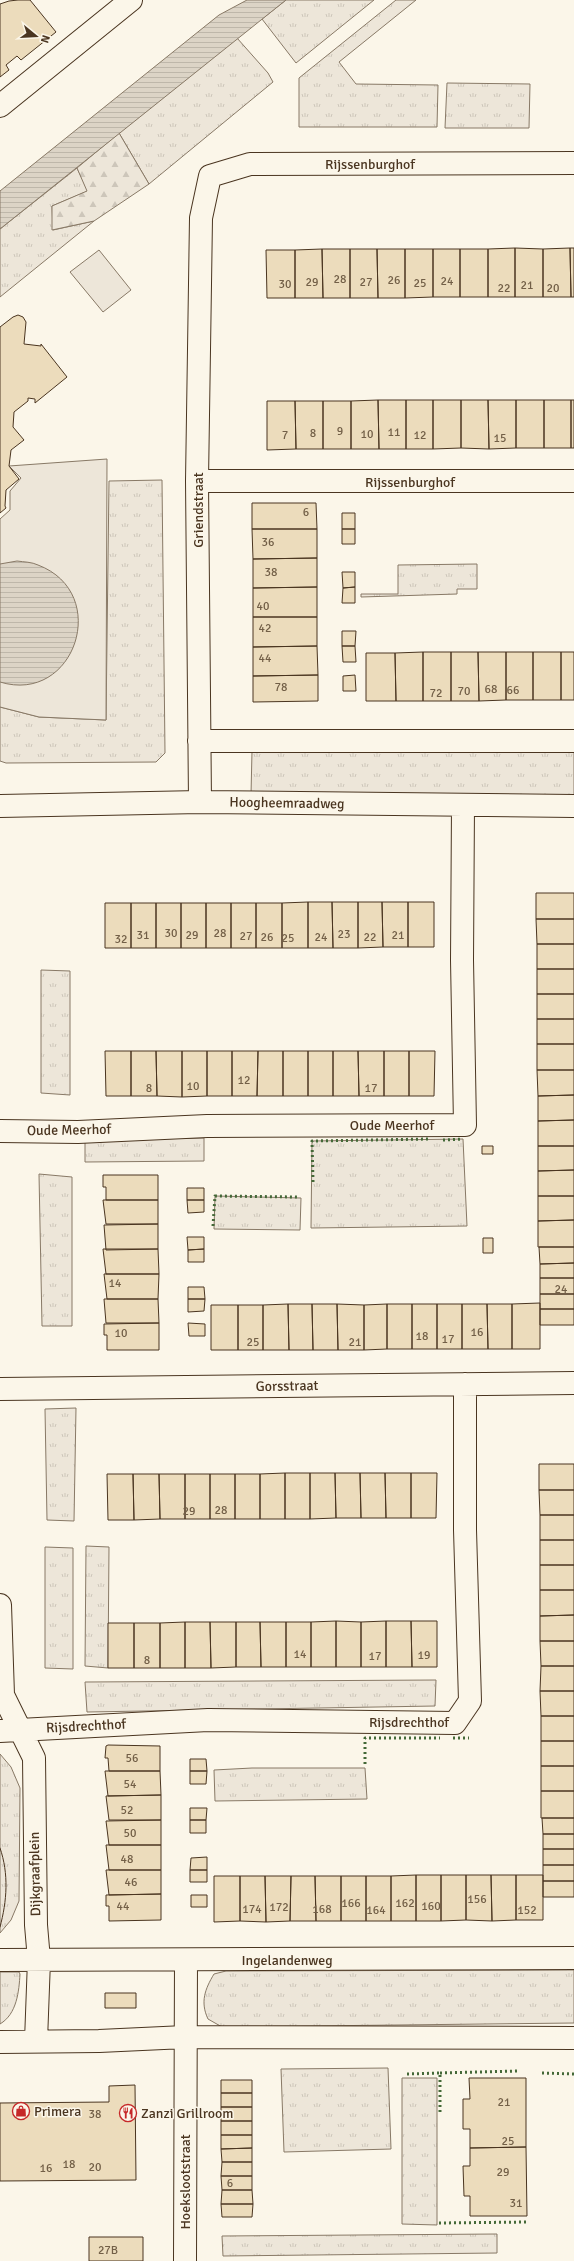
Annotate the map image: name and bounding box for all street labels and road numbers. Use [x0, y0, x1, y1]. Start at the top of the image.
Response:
street label: Rijssenburghof [325, 156, 416, 173]
street label: Griendstraat [190, 472, 207, 548]
street label: Rijssenburghof [365, 474, 456, 491]
street label: Hoogheemraadweg [229, 793, 345, 813]
street label: Oude Meerhof [350, 1117, 435, 1134]
street label: Oude Meerhof [27, 1121, 113, 1139]
street label: Gorsstraat [256, 1377, 319, 1395]
street label: Rijsdrechthof [369, 1714, 450, 1731]
street label: Rijsdrechthof [46, 1715, 128, 1737]
street label: Dijkgraafplein [26, 1831, 44, 1917]
street label: Ingelandenweg [241, 1952, 333, 1969]
street label: Hoekslootstraat [177, 2134, 194, 2230]

